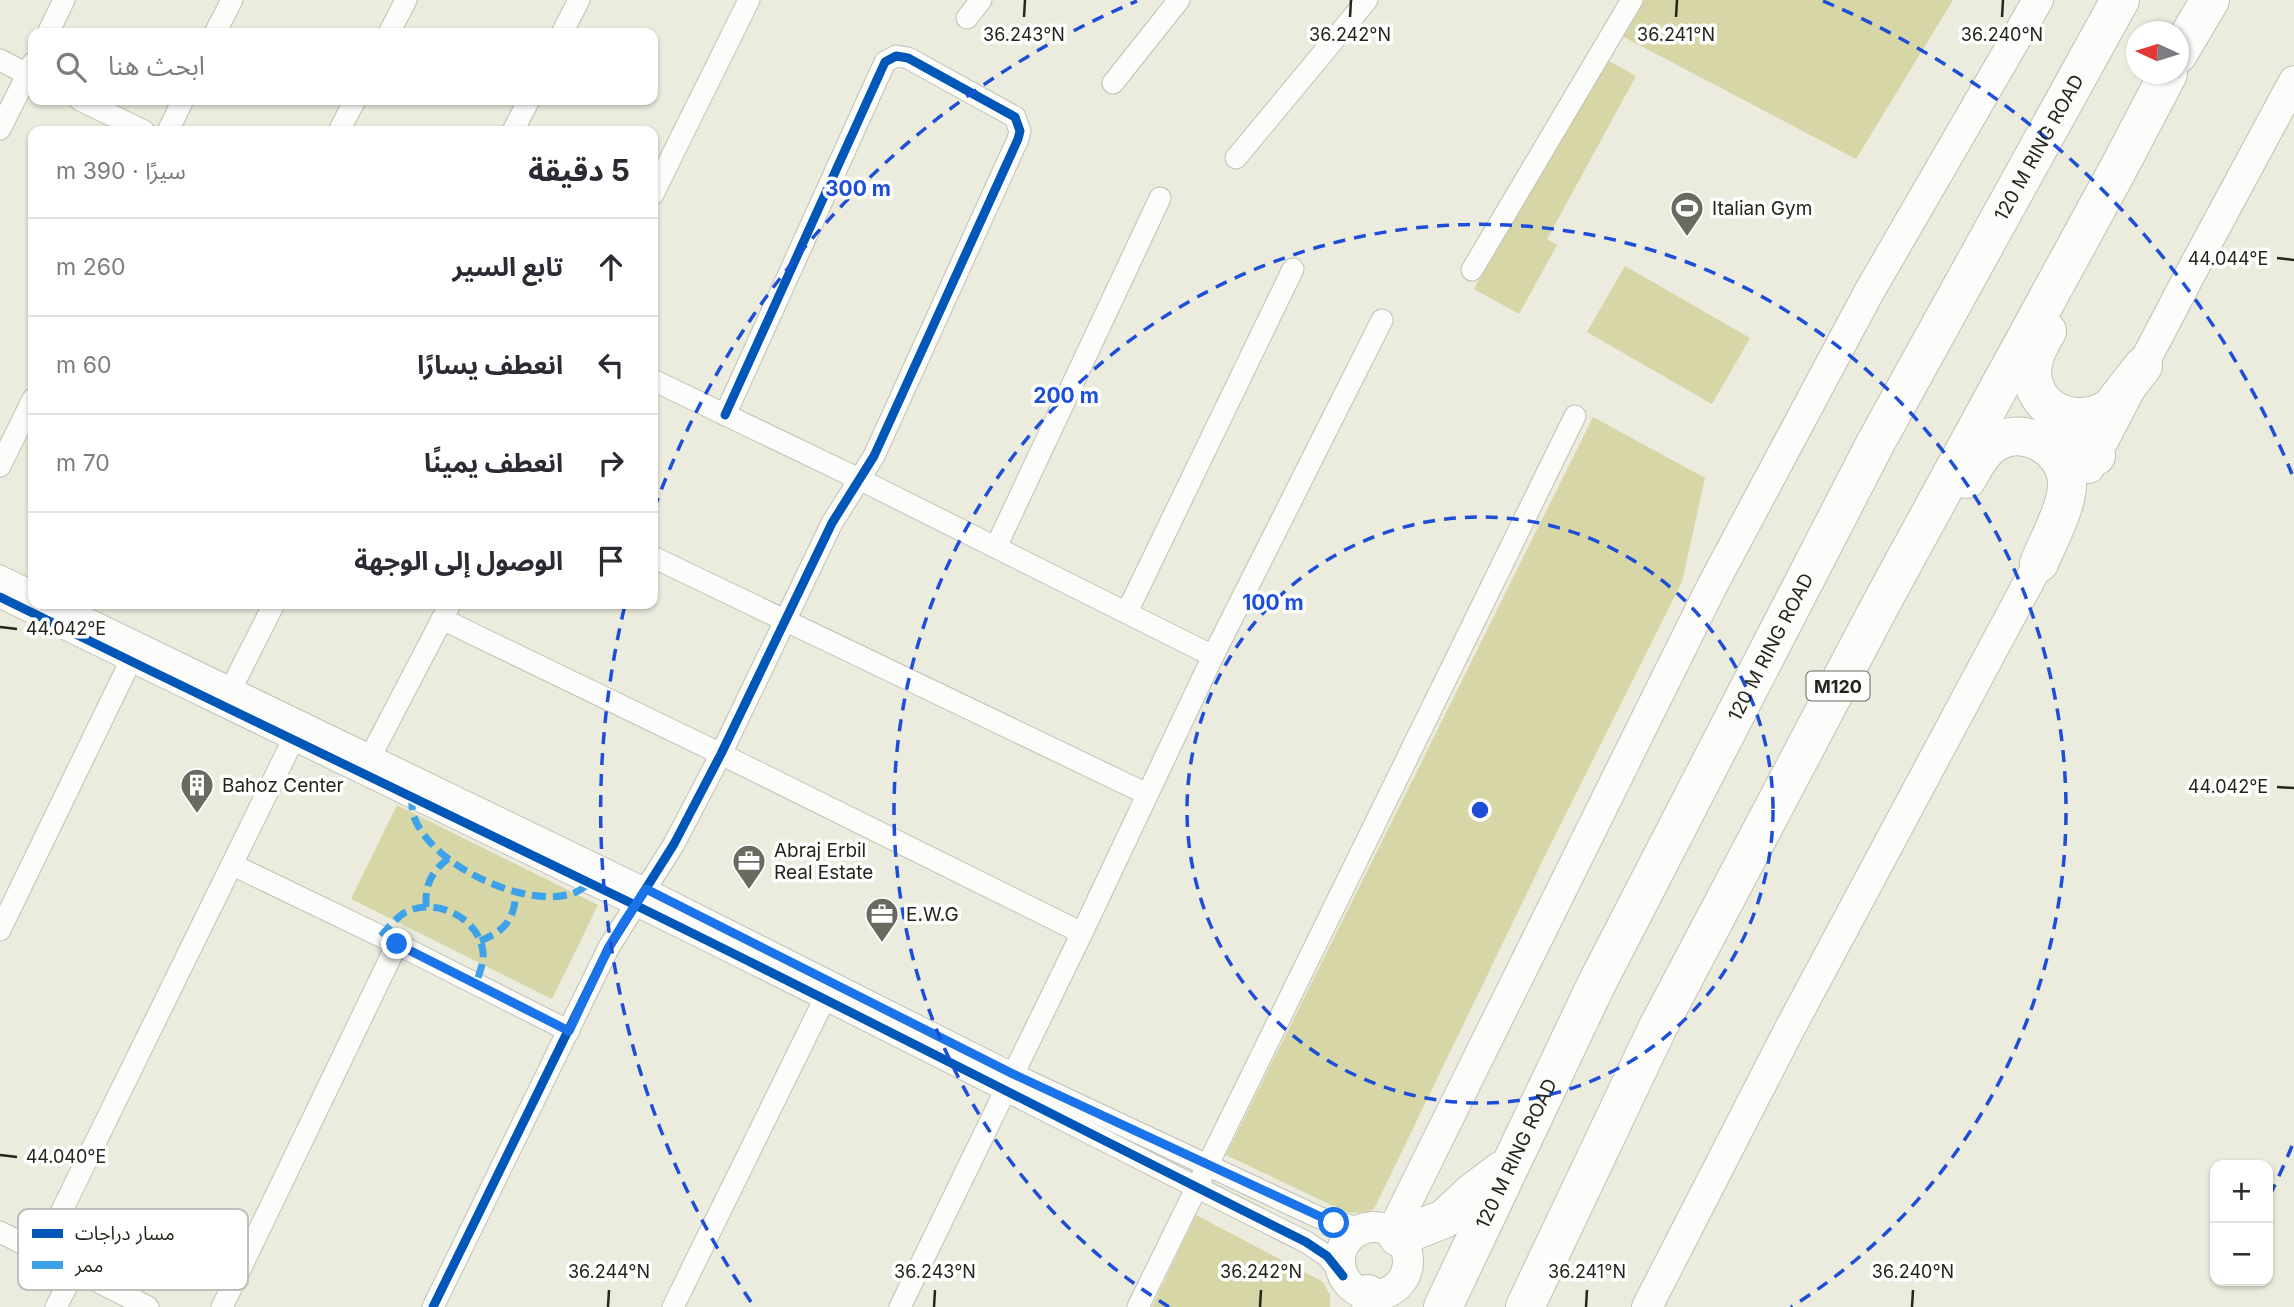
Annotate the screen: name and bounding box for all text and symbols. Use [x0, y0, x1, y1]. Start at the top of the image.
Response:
north arrow [2126, 21, 2189, 84]
text: 36.243°N [983, 24, 1065, 45]
text: 36.242°N [1309, 24, 1391, 45]
text: 36.241°N [1637, 24, 1715, 45]
text: 36.240°N [1961, 24, 2043, 45]
search box [28, 28, 658, 105]
icon: search [52, 48, 90, 86]
text: ابحث هنا [108, 50, 205, 81]
street label: 120 M RING ROAD [1989, 70, 2088, 224]
text: 5 دقيقة [528, 152, 630, 188]
text: سيرًا · 390 m [56, 157, 186, 185]
text: 300 m [825, 176, 891, 201]
sports icon: Italian Gym [1668, 189, 1706, 238]
place label: Italian Gym [1712, 197, 1812, 220]
icon: ahead [592, 248, 630, 286]
text: 44.044°E [2188, 248, 2268, 269]
text: تابع السير [453, 251, 563, 282]
text: 260 m [56, 253, 125, 281]
icon: left [592, 346, 630, 384]
text: انعطف يسارًا [417, 349, 563, 380]
text: 60 m [56, 351, 111, 379]
text: 200 m [1033, 383, 1099, 408]
icon: right [592, 444, 630, 482]
text: انعطف يمينًا [424, 447, 563, 478]
text: 70 m [56, 449, 110, 477]
icon: arrive [592, 542, 630, 580]
text: الوصول إلى الوجهة [354, 545, 563, 576]
street label: 120 M RING ROAD [1723, 569, 1818, 725]
text: 100 m [1242, 590, 1304, 615]
text: 44.042°E [26, 618, 106, 639]
road number: M120 [1806, 672, 1870, 700]
building icon: Bahoz Center [178, 766, 216, 815]
place label: Bahoz Center [222, 774, 344, 797]
text: 44.042°E [2188, 776, 2268, 797]
centre of rings [1468, 798, 1492, 822]
place label: Abraj Erbil Real Estate [774, 839, 873, 884]
office icon: Abraj Erbil Real Estate [730, 842, 768, 891]
office icon: E.W.G [863, 895, 901, 944]
place label: E.W.G [906, 903, 959, 926]
route end [381, 928, 412, 959]
street label: 120 M RING ROAD [1471, 1075, 1561, 1232]
text: 44.040°E [26, 1146, 106, 1167]
map controls [2210, 1160, 2273, 1286]
button: + [2210, 1160, 2273, 1223]
route start [1318, 1207, 1349, 1238]
legend [18, 1209, 248, 1290]
text: مسار دراجات [75, 1222, 175, 1245]
button: − [2210, 1223, 2273, 1286]
text: ممر [74, 1254, 103, 1277]
text: 36.244°N [568, 1261, 650, 1282]
text: 36.243°N [894, 1261, 976, 1282]
text: 36.242°N [1220, 1261, 1302, 1282]
text: 36.241°N [1548, 1261, 1626, 1282]
text: 36.240°N [1872, 1261, 1954, 1282]

